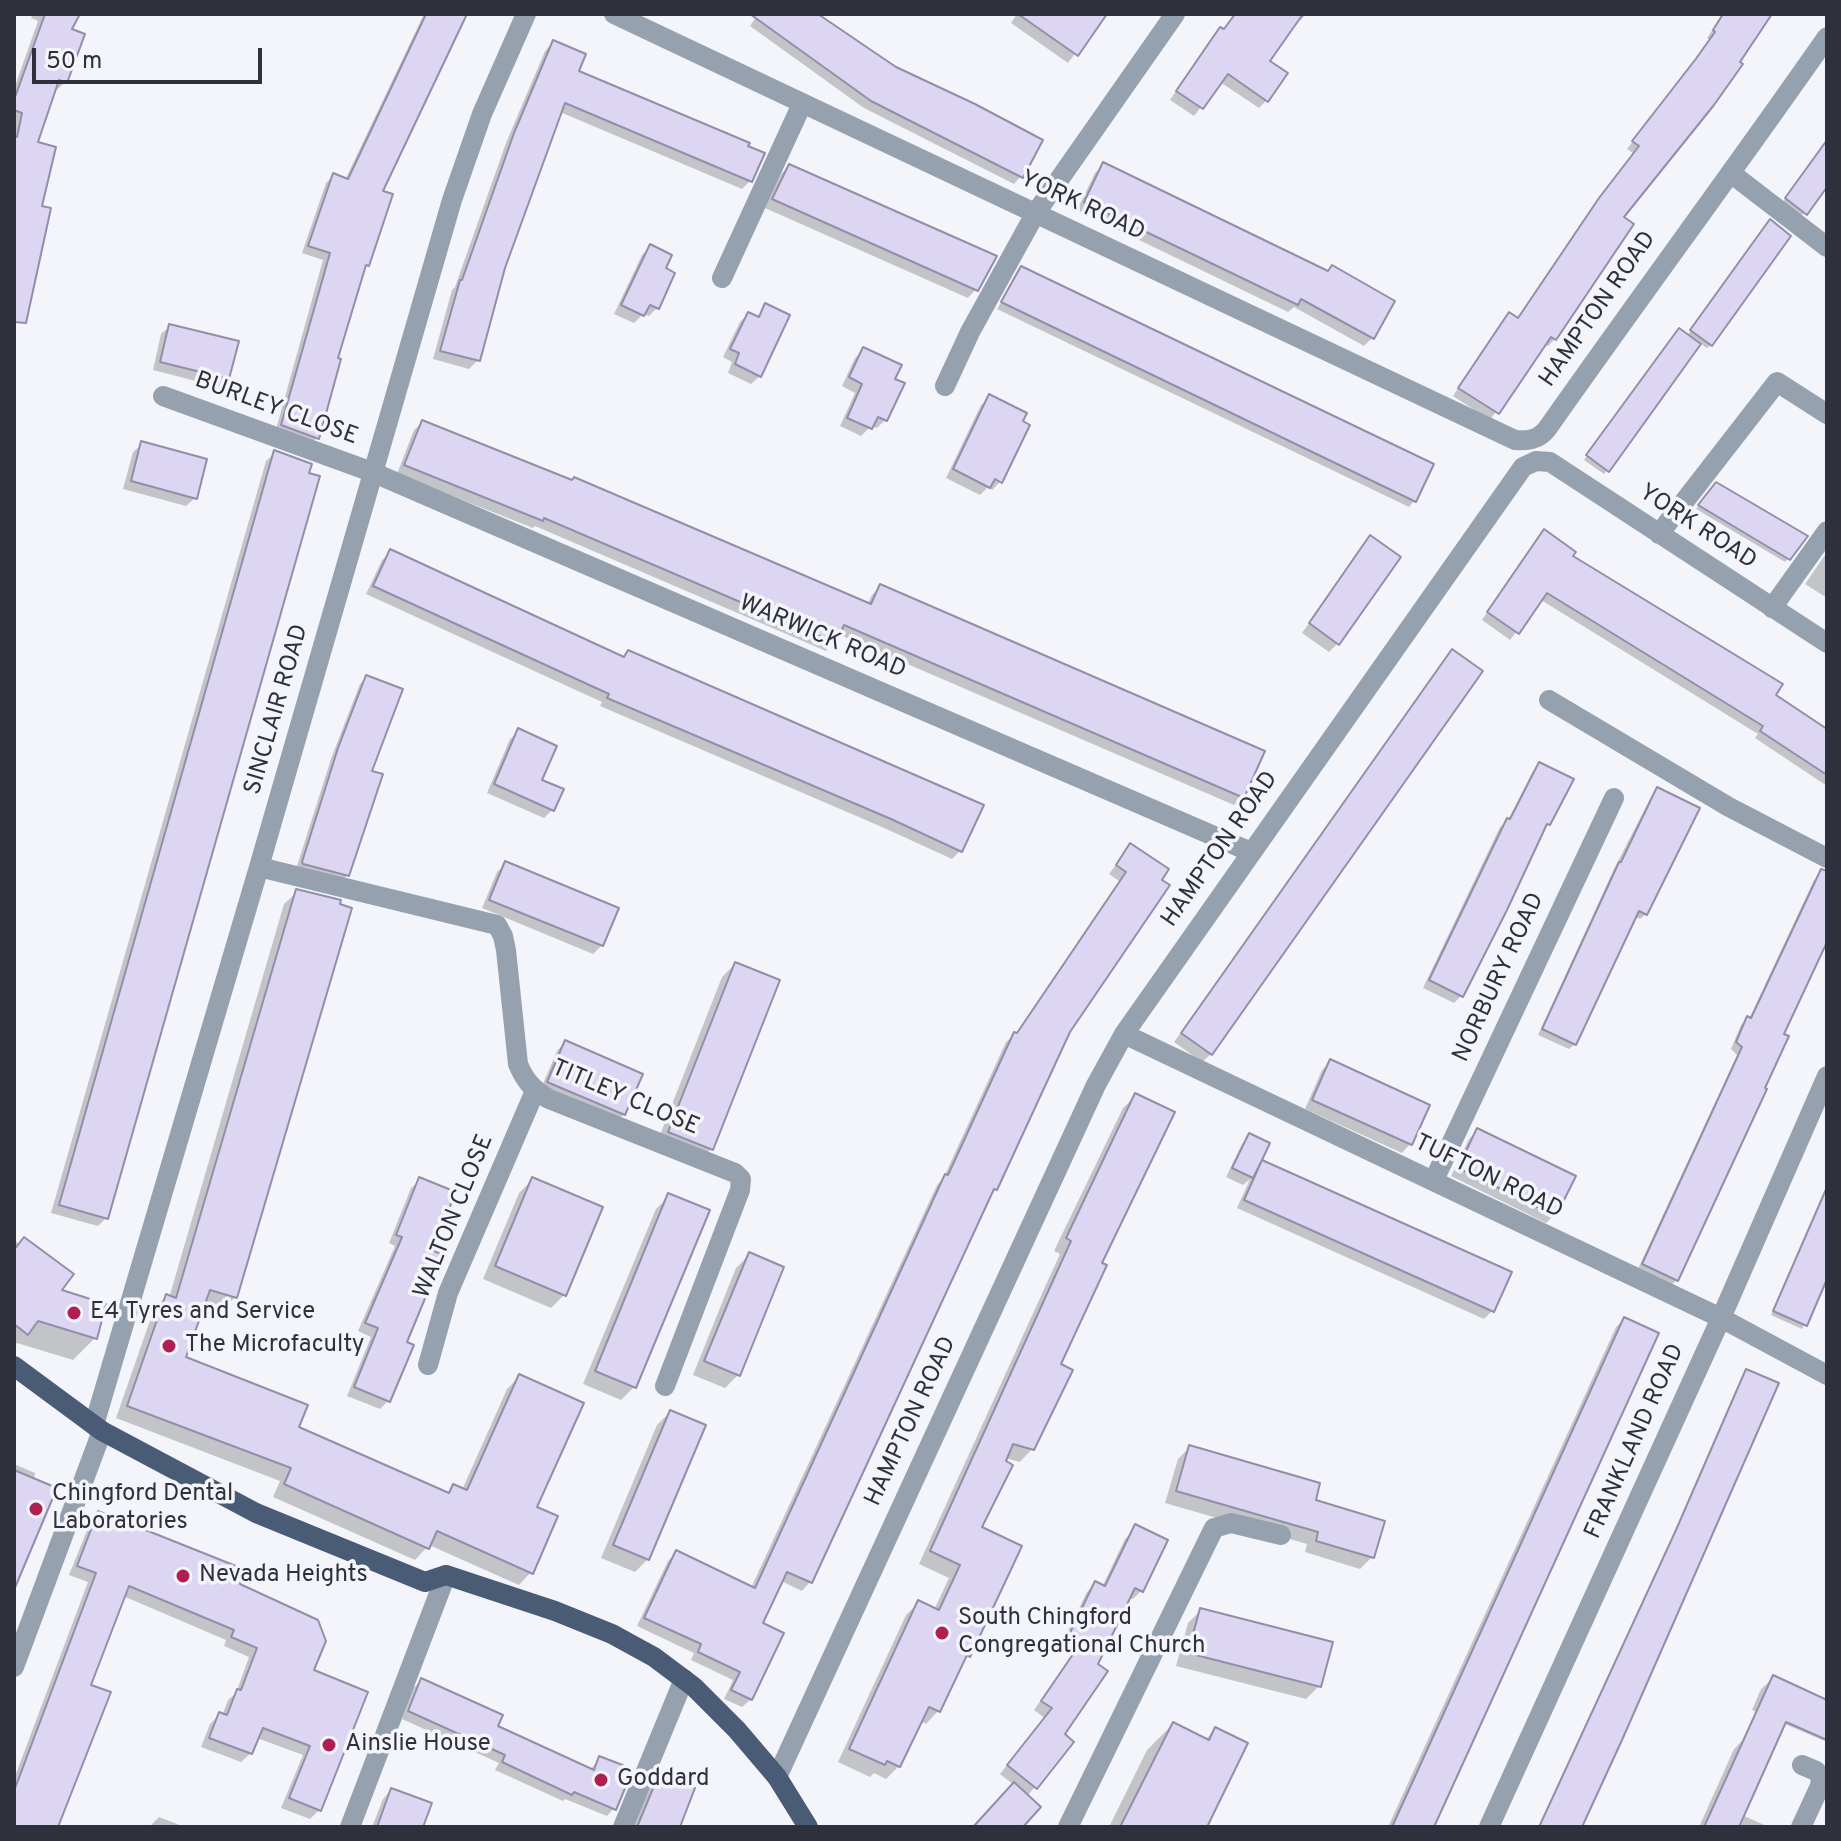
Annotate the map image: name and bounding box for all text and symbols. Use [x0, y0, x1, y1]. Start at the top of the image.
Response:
scale bar [36, 32, 266, 82]
text: 50 m [46, 47, 102, 77]
street label: YORK ROAD [1015, 166, 1149, 248]
street label: HAMPTON ROAD [1535, 227, 1663, 393]
street label: BURLEY CLOSE [191, 367, 361, 453]
street label: YORK ROAD [1633, 479, 1761, 577]
street label: WARWICK ROAD [734, 590, 910, 686]
street label: SINCLAIR ROAD [240, 621, 316, 799]
street label: HAMPTON ROAD [1157, 767, 1285, 933]
street label: NORBURY ROAD [1448, 889, 1552, 1067]
street label: TITLEY CLOSE [547, 1055, 703, 1143]
street label: TUFTON ROAD [1409, 1130, 1567, 1226]
street label: WALTON CLOSE [409, 1131, 501, 1303]
place label: E4 Tyres and Service [90, 1299, 315, 1327]
marker: E4 Tyres and Service [65, 1304, 83, 1322]
place label: The Microfaculty [185, 1332, 365, 1360]
street label: HAMPTON ROAD [860, 1333, 964, 1511]
marker: The Microfaculty [160, 1337, 178, 1355]
street label: FRANKLAND ROAD [1580, 1340, 1692, 1544]
place label: Chingford Dental Laboratories [52, 1481, 233, 1537]
marker: Chingford Dental Laboratories [27, 1500, 45, 1518]
place label: Nevada Heights [199, 1562, 368, 1590]
marker: Nevada Heights [174, 1567, 192, 1585]
place label: South Chingford Congregational Church [958, 1605, 1206, 1661]
marker: South Chingford Congregational Church [933, 1624, 951, 1642]
place label: Ainslie House [345, 1731, 491, 1759]
marker: Ainslie House [320, 1736, 338, 1754]
place label: Goddard [617, 1766, 709, 1794]
marker: Goddard [592, 1771, 610, 1789]

